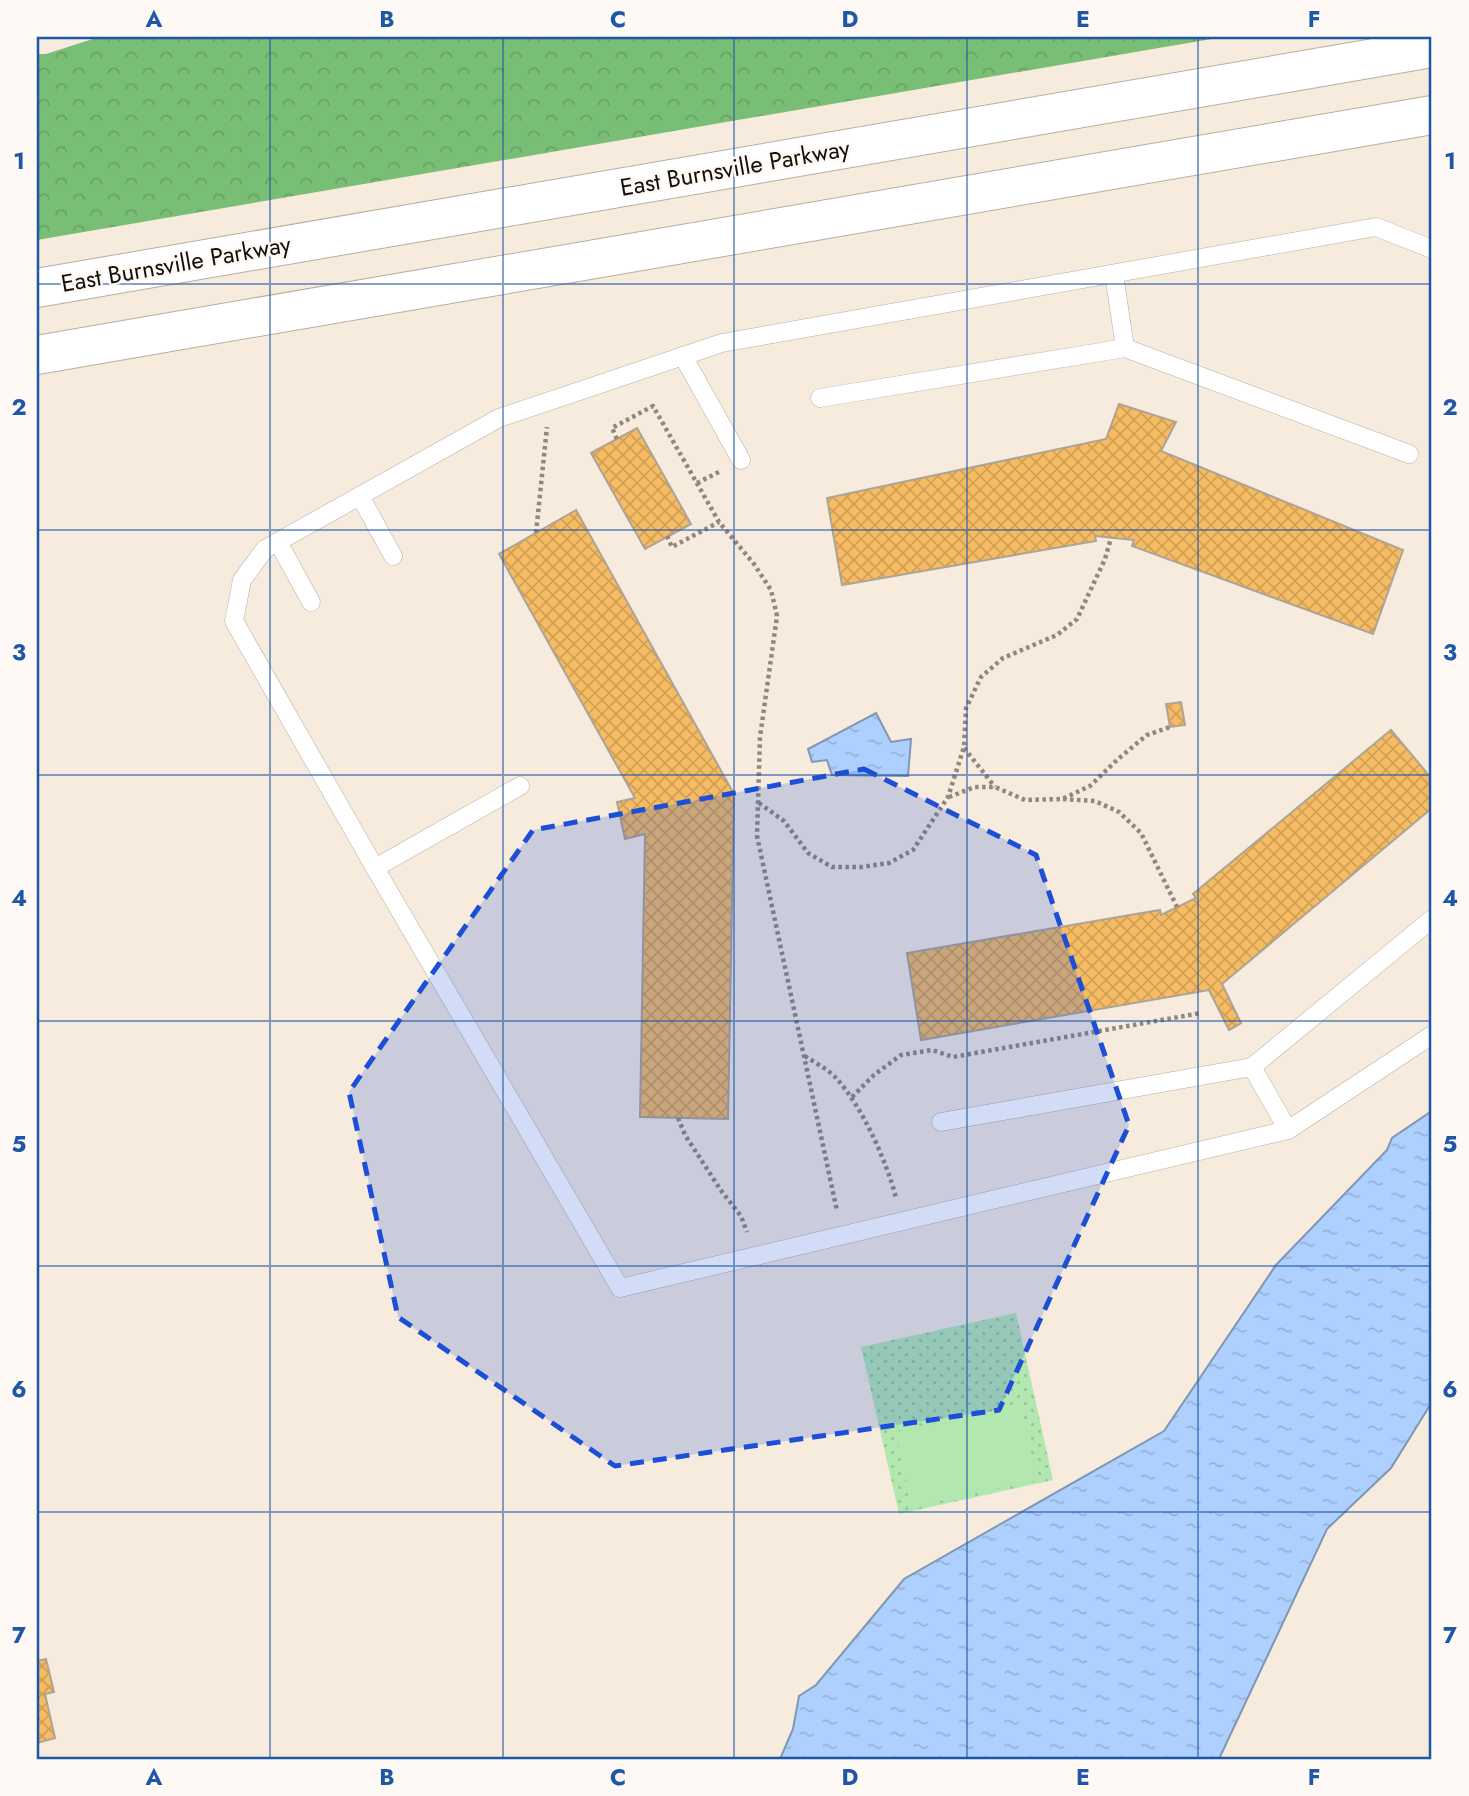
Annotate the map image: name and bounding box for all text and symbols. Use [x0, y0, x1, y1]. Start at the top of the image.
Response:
text: A [145, 2, 163, 36]
text: B [379, 2, 395, 36]
text: C [610, 2, 626, 36]
text: D [842, 2, 859, 36]
text: E [1076, 2, 1090, 36]
text: F [1308, 2, 1320, 36]
street label: East Burnsville Parkway [617, 130, 853, 205]
text: 1 [13, 144, 25, 178]
text: 1 [1444, 144, 1456, 178]
street label: East Burnsville Parkway [58, 226, 294, 301]
text: 2 [11, 390, 27, 424]
text: 2 [1442, 390, 1458, 424]
text: 3 [12, 635, 26, 669]
text: 3 [1443, 635, 1457, 669]
text: 4 [11, 881, 27, 915]
text: 4 [1442, 881, 1458, 915]
text: 5 [12, 1127, 26, 1161]
text: 5 [1443, 1127, 1457, 1161]
text: 6 [11, 1372, 27, 1406]
text: 6 [1442, 1372, 1458, 1406]
text: 7 [12, 1618, 26, 1652]
text: 7 [1443, 1618, 1457, 1652]
text: A [145, 1760, 163, 1794]
text: B [379, 1760, 395, 1794]
text: C [610, 1760, 626, 1794]
text: D [842, 1760, 859, 1794]
text: E [1076, 1760, 1090, 1794]
text: F [1308, 1760, 1320, 1794]

